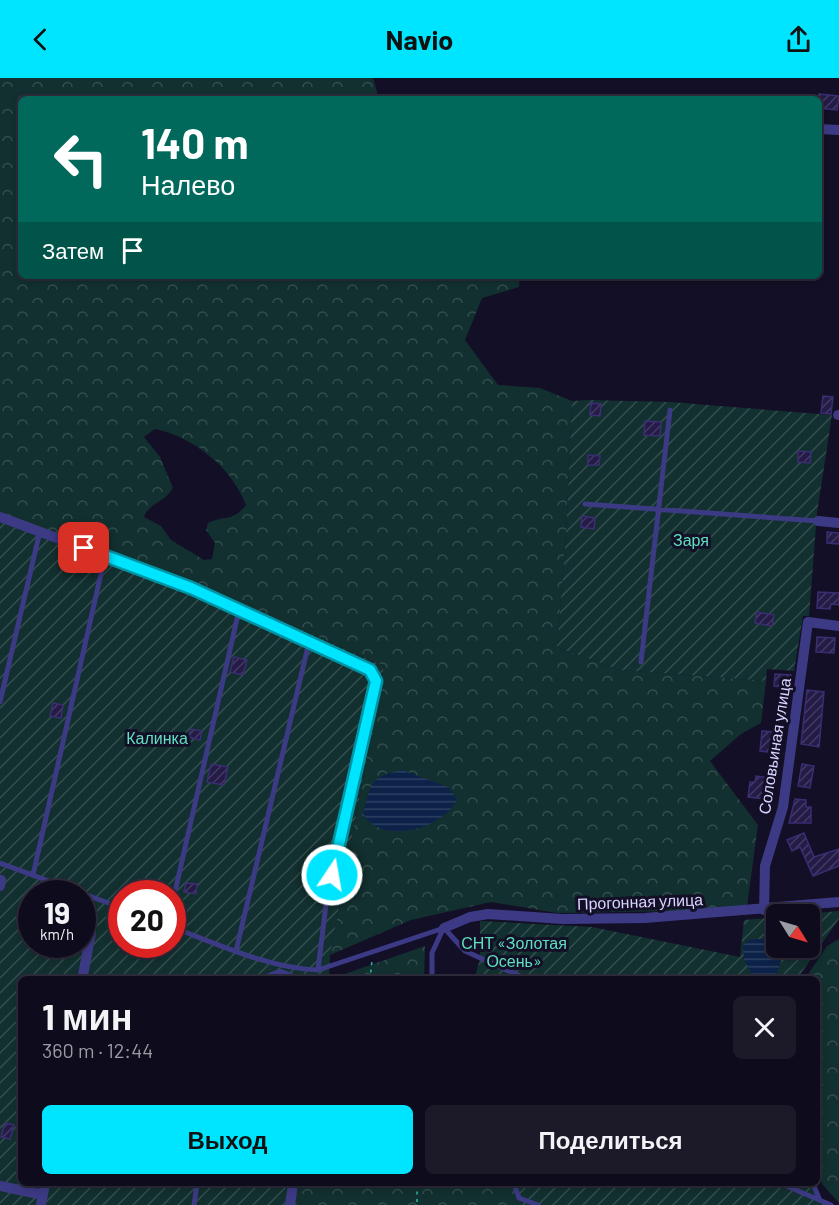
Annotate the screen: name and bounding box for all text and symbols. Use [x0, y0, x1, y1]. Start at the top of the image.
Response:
icon: back [24, 23, 57, 56]
text: Navio [386, 23, 453, 55]
icon: share [782, 23, 815, 56]
text: 140 m [141, 117, 249, 167]
icon: left [42, 120, 120, 198]
text: Налево [141, 168, 235, 200]
icon: arrive [116, 234, 149, 267]
text: Затем [42, 237, 104, 263]
pin [58, 522, 109, 573]
park label: Заря [673, 530, 709, 549]
icon: arrive [67, 531, 100, 564]
street label: Соловьиная улица [754, 676, 794, 816]
park label: Калинка [126, 728, 188, 747]
position arrow [300, 843, 364, 907]
speed limit sign: 20 [108, 880, 186, 958]
street label: Прогонная улица [577, 889, 703, 913]
text: 19 [44, 894, 70, 930]
north arrow [766, 904, 820, 958]
map controls [766, 904, 820, 958]
text: km/h [40, 925, 74, 943]
park label: СНТ «Золотая Осень» [461, 933, 567, 970]
text: 1 мин [42, 994, 132, 1037]
button: close [733, 996, 796, 1059]
text: 360 m · 12:44 [42, 1038, 153, 1062]
button: Выход [42, 1105, 413, 1174]
button: Поделиться [425, 1105, 796, 1174]

